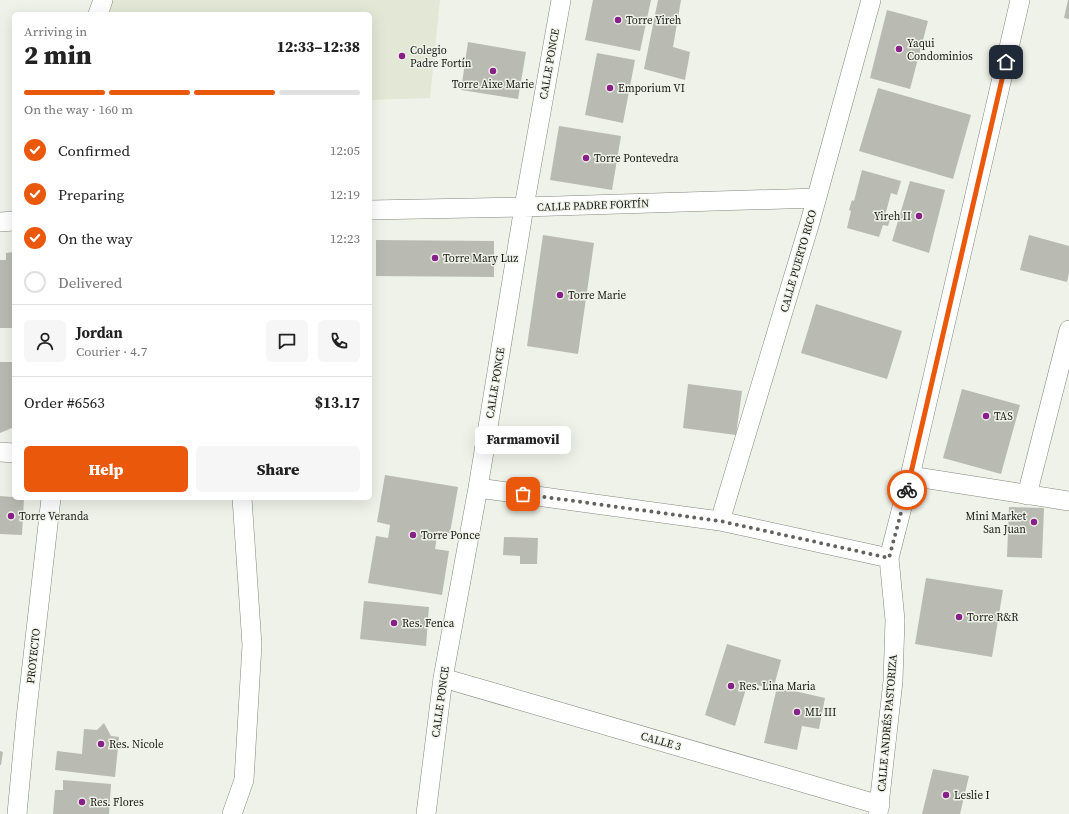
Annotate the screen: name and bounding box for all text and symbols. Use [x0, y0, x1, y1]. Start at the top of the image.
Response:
place label: Torre Yireh [626, 13, 682, 28]
marker: Torre Yireh [613, 15, 623, 25]
text: Arriving in [24, 23, 87, 40]
street label: CALLE PONCE [536, 27, 563, 101]
text: 12:33–12:38 [277, 36, 360, 57]
place label: Yaqui Condominios [907, 36, 973, 64]
text: 2 min [24, 37, 92, 73]
place label: Colegio Padre Fortín [410, 43, 472, 71]
marker: Yaqui Condominios [894, 44, 904, 54]
pin [989, 45, 1023, 79]
marker: Colegio Padre Fortín [397, 51, 407, 61]
icon: home [995, 51, 1017, 73]
marker: Torre Aixe Marie [488, 66, 498, 76]
place label: Torre Aixe Marie [452, 77, 535, 92]
place label: Emporium VI [618, 81, 685, 96]
marker: Emporium VI [605, 83, 615, 93]
text: On the way · 160 m [24, 101, 133, 118]
icon: check [24, 139, 46, 161]
text: Confirmed [58, 140, 130, 161]
text: 12:05 [330, 142, 360, 159]
place label: Torre Pontevedra [594, 151, 679, 166]
marker: Torre Pontevedra [581, 153, 591, 163]
icon: check [24, 183, 46, 205]
text: Preparing [58, 184, 124, 205]
text: 12:19 [330, 186, 360, 203]
street label: CALLE PADRE FORTÍN [537, 196, 649, 215]
street label: CALLE PUERTO RICO [777, 208, 820, 314]
place label: Yireh II [874, 209, 911, 224]
marker: Yireh II [914, 211, 924, 221]
icon: check [24, 227, 46, 249]
text: On the way [58, 228, 133, 249]
text: 12:23 [330, 230, 360, 247]
place label: Torre Mary Luz [443, 251, 518, 266]
marker: Torre Mary Luz [430, 253, 440, 263]
text: Delivered [58, 272, 122, 293]
place label: Torre Marie [568, 288, 626, 303]
marker: Torre Marie [555, 290, 565, 300]
button: person [24, 320, 66, 362]
button: chat [266, 320, 308, 362]
button: phone [318, 320, 360, 362]
text: Jordan [76, 322, 123, 343]
text: Courier · 4.7 [76, 343, 147, 360]
street label: CALLE PONCE [482, 346, 509, 420]
text: Order #6563 [24, 392, 105, 413]
text: $13.17 [315, 392, 360, 413]
place label: TAS [994, 409, 1013, 424]
marker: TAS [981, 411, 991, 421]
callout: Farmamovil [475, 426, 571, 454]
text: Farmamovil [487, 431, 560, 448]
button: Help [24, 446, 188, 492]
button: Share [196, 446, 360, 492]
courier [887, 470, 927, 510]
pin [506, 477, 540, 511]
icon: bike [896, 479, 918, 501]
icon: bag [512, 483, 534, 505]
place label: Torre Veranda [19, 509, 89, 524]
place label: Mini Market San Juan [966, 509, 1026, 537]
marker: Torre Veranda [6, 511, 16, 521]
marker: Mini Market San Juan [1029, 517, 1039, 527]
place label: Torre Ponce [421, 528, 481, 543]
marker: Torre Ponce [408, 530, 418, 540]
place label: Torre R&R [967, 610, 1019, 625]
marker: Torre R&R [954, 612, 964, 622]
place label: Res. Fenca [402, 616, 455, 631]
marker: Res. Fenca [389, 618, 399, 628]
street label: PROYECTO [23, 627, 44, 684]
street label: CALLE ANDRÉS PASTORIZA [874, 653, 901, 792]
street label: CALLE PONCE [428, 665, 453, 739]
place label: Res. Lina Maria [739, 679, 816, 694]
marker: Res. Lina Maria [726, 681, 736, 691]
place label: ML III [805, 705, 836, 720]
marker: ML III [792, 707, 802, 717]
street label: CALLE 3 [639, 729, 683, 755]
place label: Res. Nicole [109, 737, 164, 752]
marker: Res. Nicole [96, 739, 106, 749]
place label: Leslie I [954, 788, 990, 803]
marker: Leslie I [941, 790, 951, 800]
place label: Res. Flores [90, 795, 144, 810]
marker: Res. Flores [77, 797, 87, 807]

